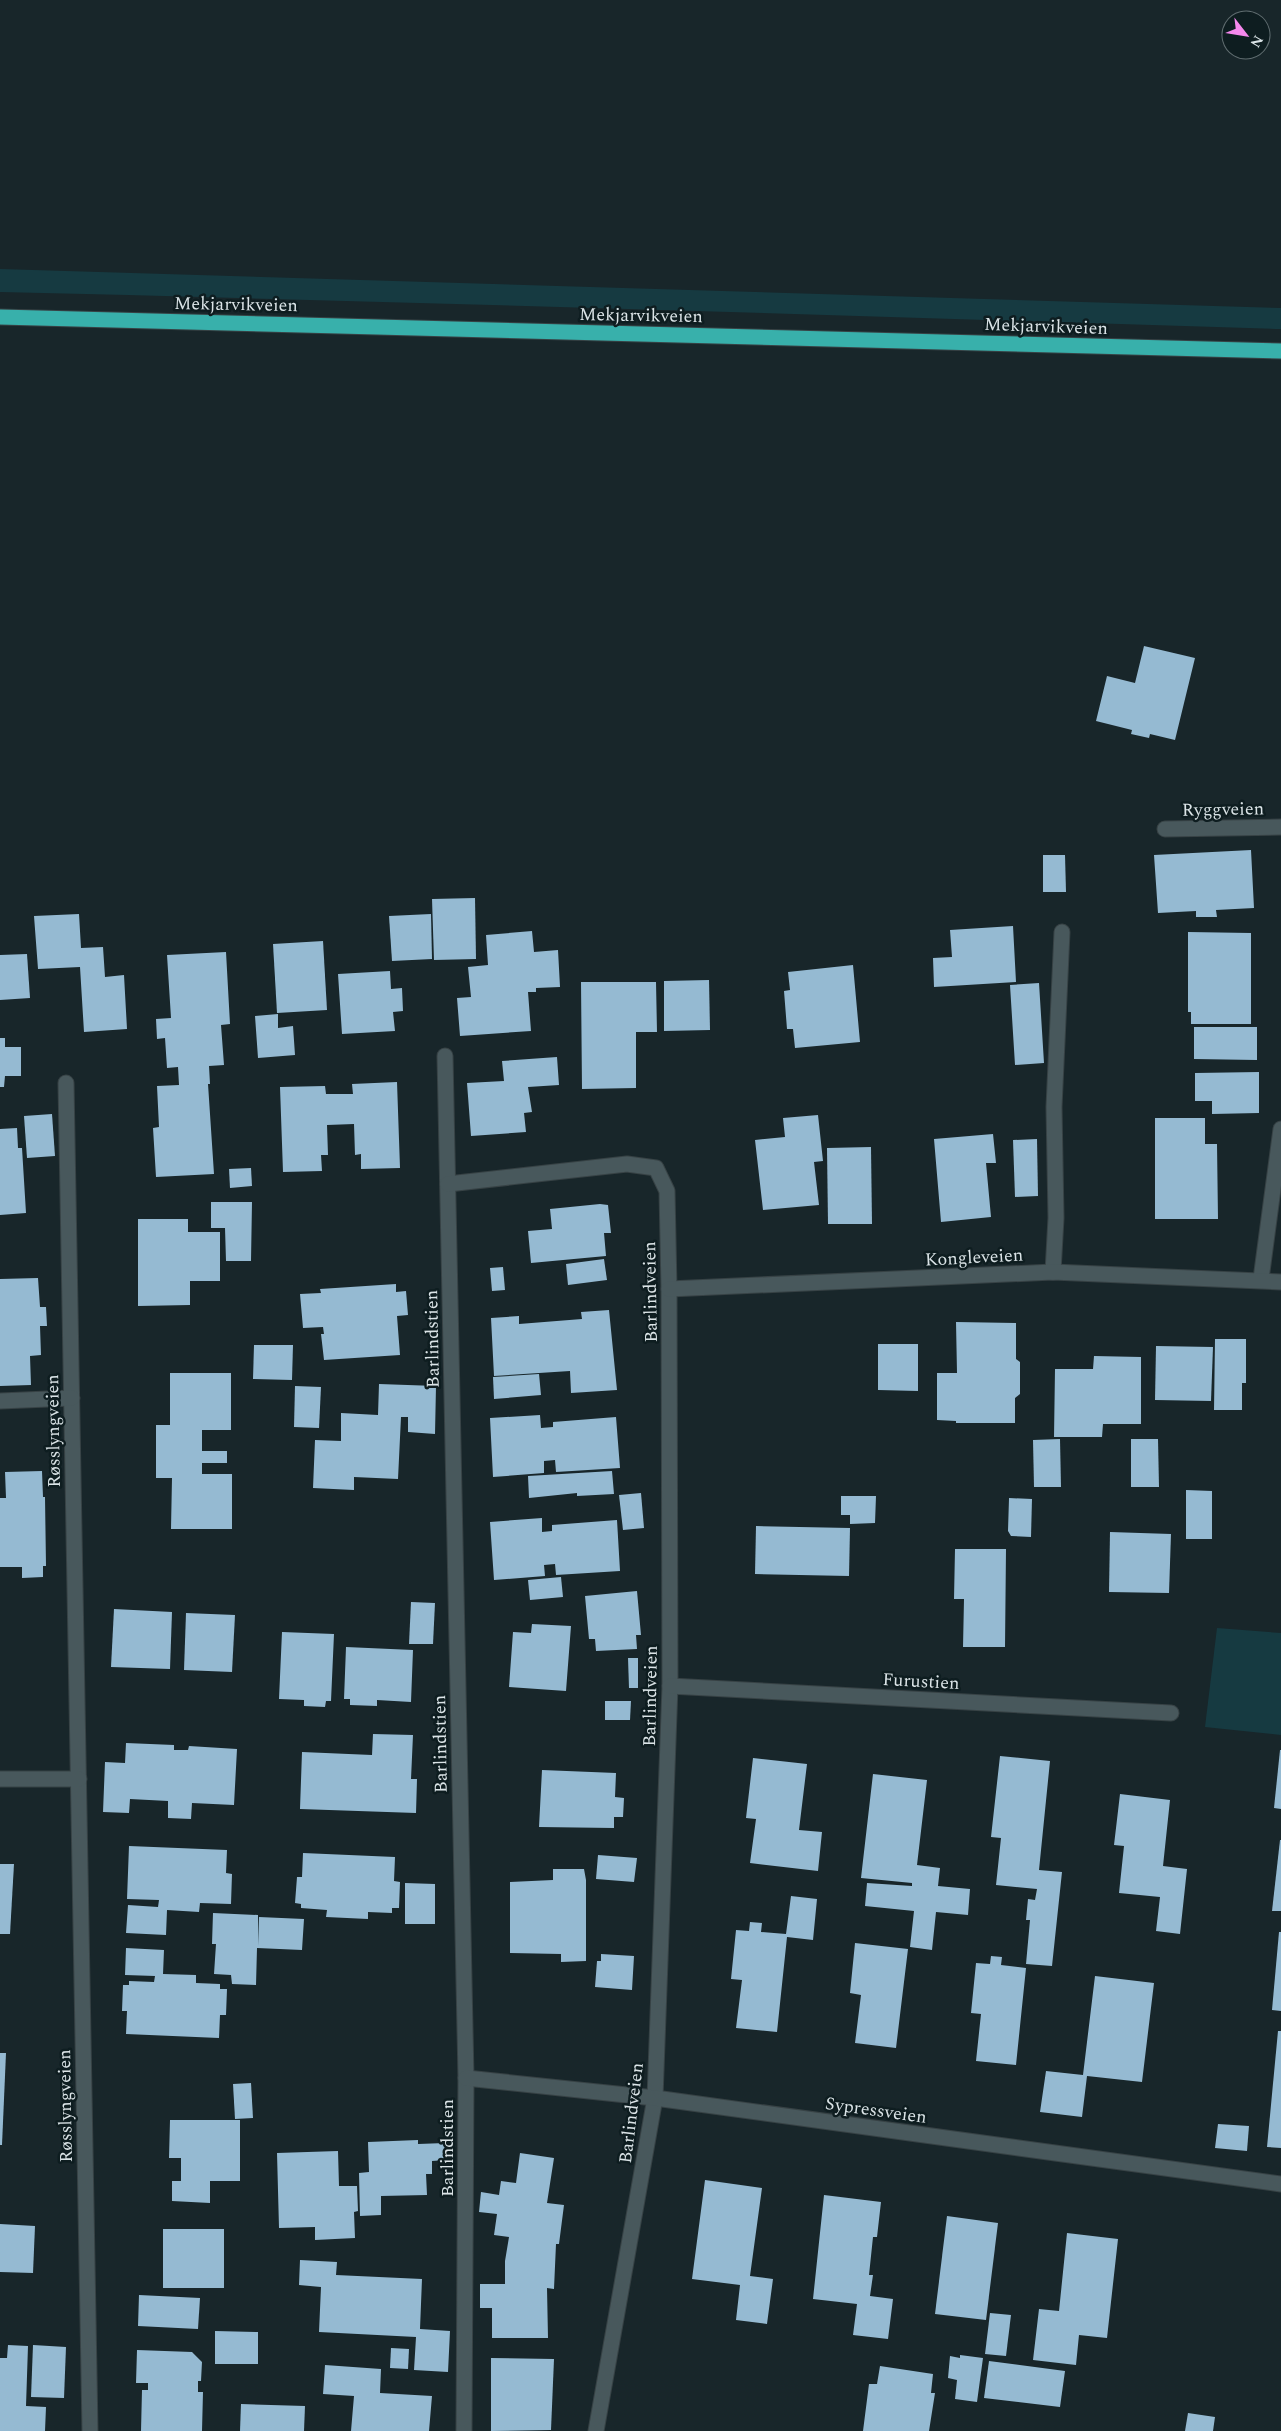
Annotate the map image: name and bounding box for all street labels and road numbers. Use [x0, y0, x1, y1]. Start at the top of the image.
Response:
street label: Mekjarvikveien [174, 290, 298, 319]
street label: Mekjarvikveien [579, 301, 703, 330]
street label: Mekjarvikveien [984, 311, 1108, 342]
street label: Ryggveien [1182, 795, 1264, 824]
street label: Barlindveien [636, 1241, 665, 1343]
street label: Kongleveien [924, 1241, 1024, 1274]
street label: Barlindstien [418, 1290, 447, 1388]
street label: Røsslyngveien [39, 1374, 68, 1488]
street label: Barlindveien [636, 1645, 665, 1747]
street label: Furustien [882, 1666, 960, 1697]
street label: Barlindstien [426, 1695, 455, 1793]
street label: Røsslyngveien [51, 2049, 80, 2163]
street label: Barlindveien [612, 2061, 651, 2165]
street label: Sypressveien [823, 2090, 928, 2131]
street label: Barlindstien [434, 2099, 461, 2197]

